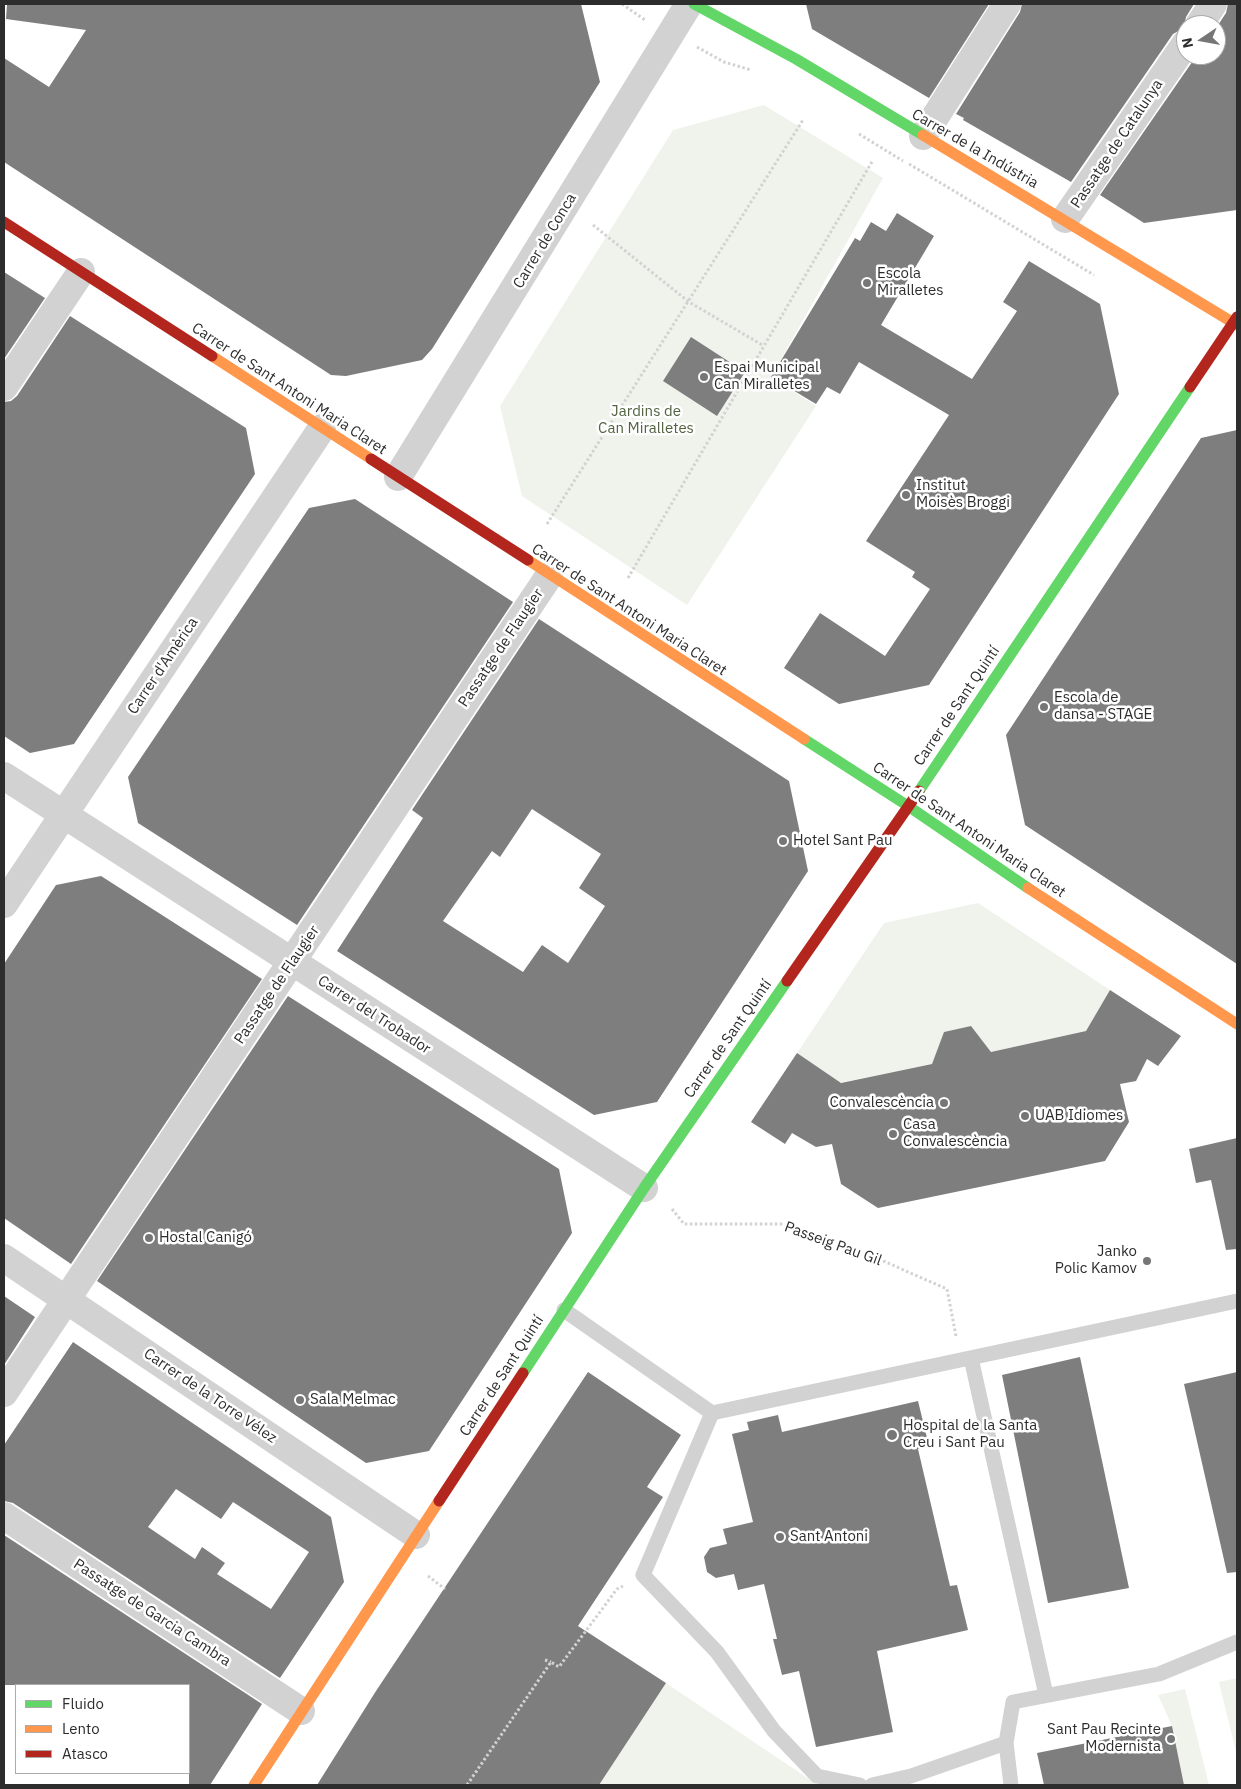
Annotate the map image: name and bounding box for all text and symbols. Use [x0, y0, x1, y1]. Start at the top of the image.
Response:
north arrow [1176, 15, 1226, 65]
text: N [1177, 36, 1197, 50]
street label: Passatge de Catalunya [1067, 76, 1167, 212]
street label: Carrer de la Indústria [909, 105, 1041, 193]
street label: Carrer de Conca [510, 190, 580, 292]
place label: Escola Miralletes [877, 265, 943, 300]
marker: Escola Miralletes [861, 277, 873, 289]
street label: Carrer de Sant Antoni Maria Claret [188, 319, 390, 459]
place label: Espai Municipal Can Miralletes [714, 359, 819, 394]
marker: Espai Municipal Can Miralletes [698, 371, 710, 383]
park label: Jardins de Can Miralletes [598, 403, 694, 438]
place label: Institut Moisès Broggi [916, 477, 1010, 512]
marker: Institut Moisès Broggi [900, 489, 912, 501]
street label: Carrer de Sant Antoni Maria Claret [528, 540, 730, 680]
street label: Passatge de Flaugier [455, 585, 547, 711]
street label: Carrer d'Amèrica [124, 614, 202, 718]
street label: Carrer de Sant Quintí [910, 643, 1004, 769]
place label: Escola de dansa - STAGE [1054, 689, 1152, 724]
marker: Escola de dansa - STAGE [1038, 701, 1050, 713]
street label: Carrer de Sant Antoni Maria Claret [869, 759, 1069, 901]
place label: Hotel Sant Pau [793, 832, 893, 850]
marker: Hotel Sant Pau [777, 835, 789, 847]
street label: Passatge de Flaugier [231, 922, 323, 1048]
street label: Carrer del Trobador [314, 972, 434, 1058]
street label: Carrer de Sant Quintí [680, 976, 776, 1102]
place label: Convalescència [829, 1094, 934, 1112]
marker: Convalescència [938, 1097, 950, 1109]
place label: UAB Idiomes [1035, 1107, 1123, 1125]
marker: UAB Idiomes [1019, 1110, 1031, 1122]
place label: Casa Convalescència [903, 1116, 1008, 1151]
marker: Casa Convalescència [887, 1128, 899, 1140]
street label: Passeig Pau Gil [782, 1218, 884, 1270]
place label: Hostal Canigó [159, 1229, 252, 1247]
marker: Hostal Canigó [143, 1232, 155, 1244]
place label: Janko Polic Kamov [1055, 1243, 1137, 1278]
marker: Janko Polic Kamov [1141, 1255, 1153, 1267]
street label: Carrer de Sant Quintí [456, 1312, 548, 1440]
street label: Carrer de la Torre Vélez [140, 1345, 280, 1447]
place label: Sala Melmac [310, 1391, 395, 1409]
marker: Sala Melmac [294, 1394, 306, 1406]
place label: Hospital de la Santa Creu i Sant Pau [903, 1417, 1037, 1452]
marker: Hospital de la Santa Creu i Sant Pau [885, 1428, 899, 1442]
place label: Sant Antoni [790, 1528, 868, 1546]
marker: Sant Antoni [774, 1531, 786, 1543]
street label: Passatge de Garcia Cambra [70, 1555, 234, 1671]
legend [15, 1684, 190, 1774]
text: Fluido [62, 1694, 104, 1713]
text: Lento [62, 1719, 100, 1738]
place label: Sant Pau Recinte Modernista [1047, 1721, 1161, 1756]
marker: Sant Pau Recinte Modernista [1165, 1733, 1177, 1745]
text: Atasco [62, 1744, 108, 1763]

